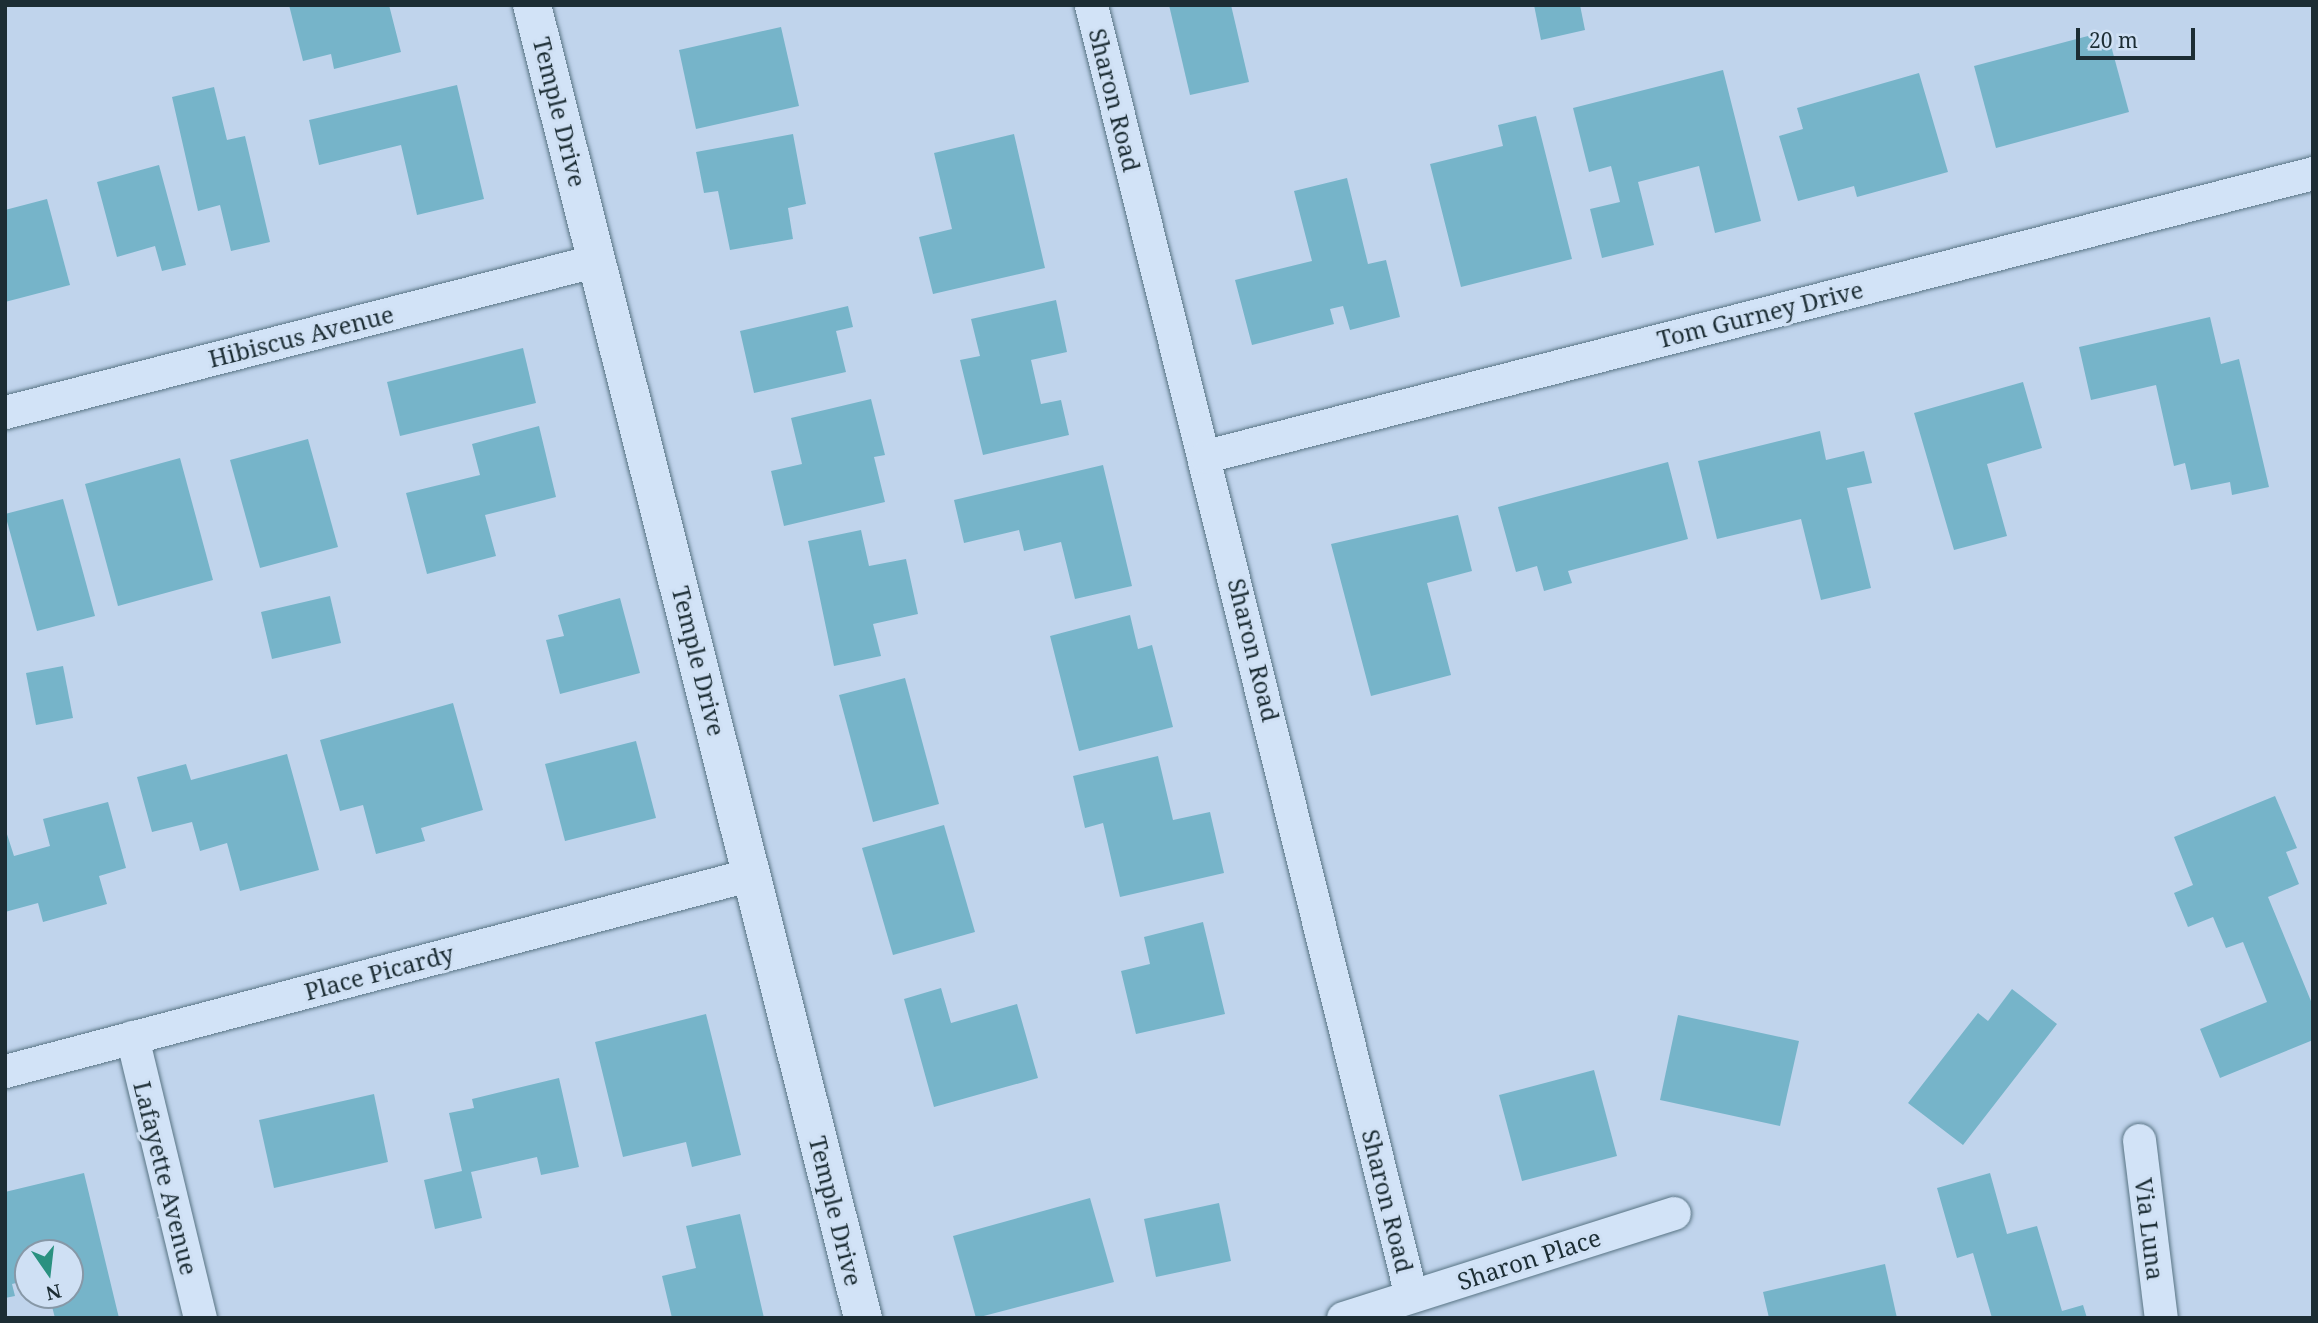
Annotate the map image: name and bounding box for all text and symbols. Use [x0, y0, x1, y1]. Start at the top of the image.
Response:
scale bar [2080, 14, 2199, 58]
street label: Sharon Road [1083, 25, 1147, 175]
text: 20 m [2089, 26, 2138, 54]
street label: Temple Drive [527, 34, 593, 190]
street label: Tom Gurney Drive [1654, 274, 1866, 354]
street label: Hibiscus Avenue [205, 299, 397, 373]
street label: Sharon Road [1222, 575, 1286, 725]
street label: Temple Drive [666, 583, 732, 739]
street label: Place Picardy [301, 938, 457, 1006]
street label: Lafayette Avenue [128, 1078, 204, 1278]
street label: Sharon Road [1356, 1126, 1420, 1276]
street label: Temple Drive [803, 1133, 869, 1289]
street label: Via Luna [2129, 1176, 2171, 1282]
street label: Sharon Place [1454, 1222, 1604, 1296]
north arrow [14, 1239, 84, 1309]
text: N [43, 1278, 64, 1307]

